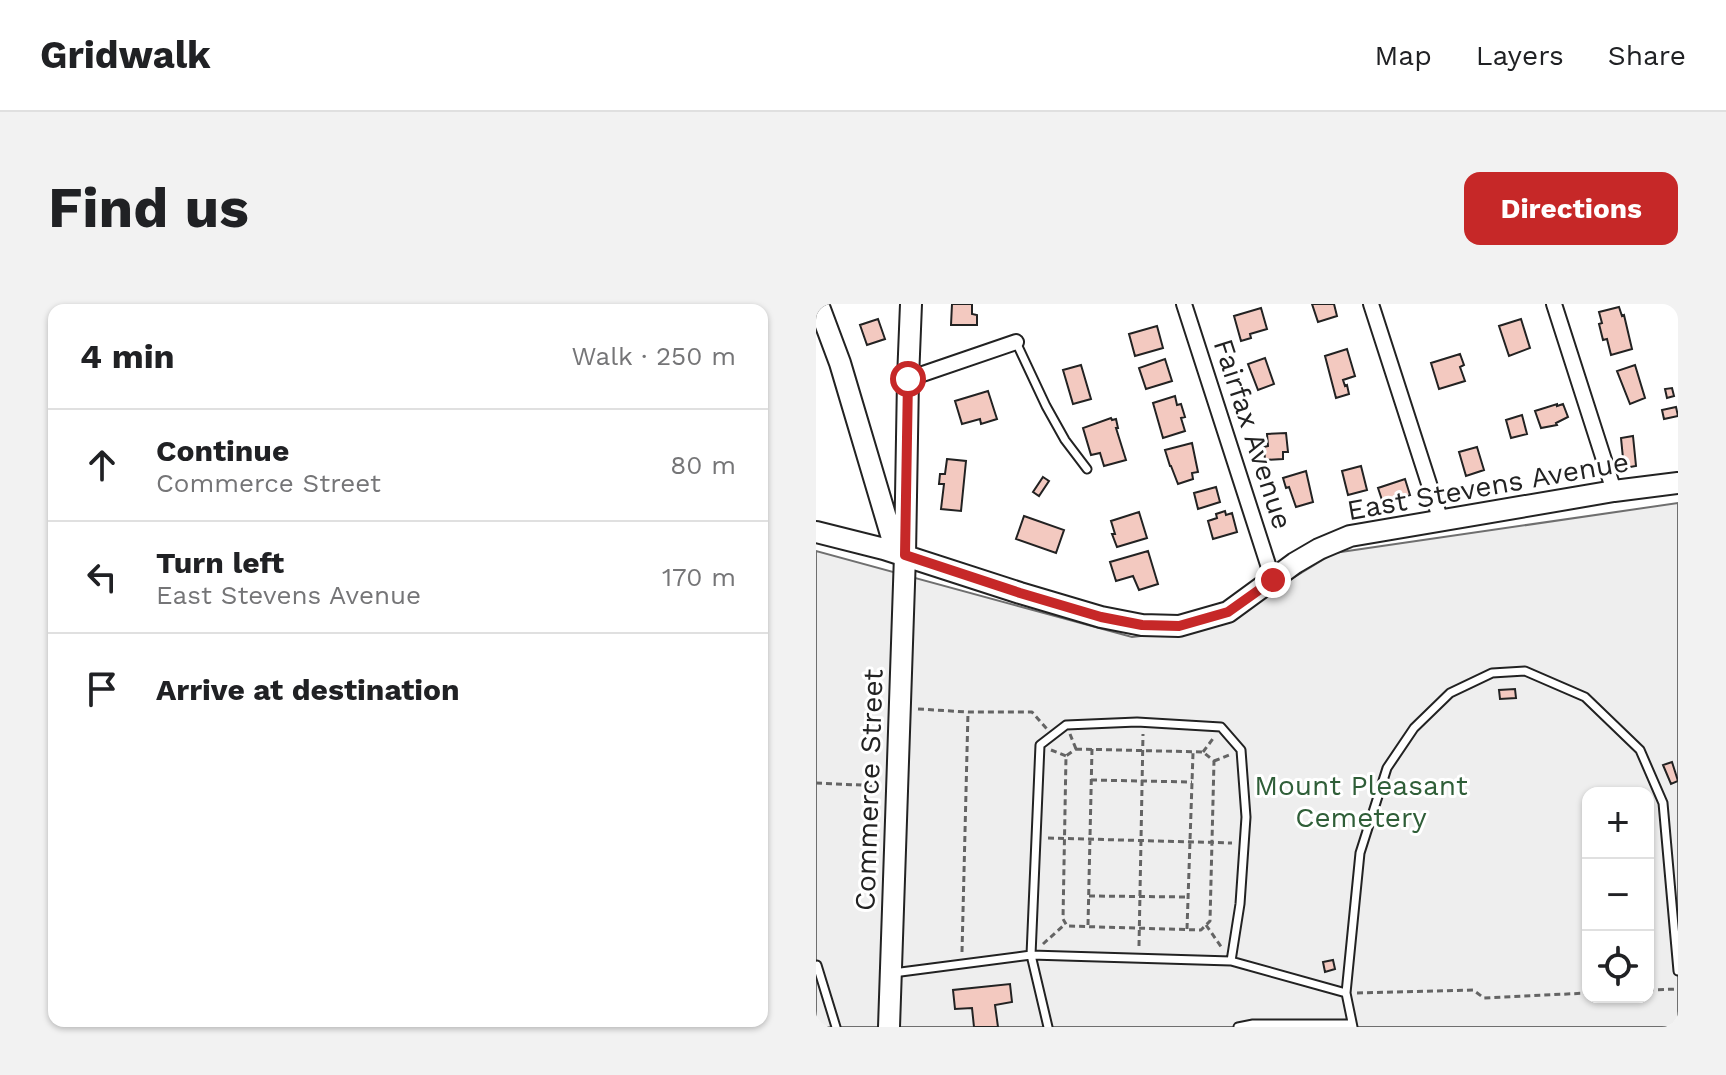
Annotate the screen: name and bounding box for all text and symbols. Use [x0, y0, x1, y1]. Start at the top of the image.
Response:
text: Gridwalk [40, 33, 211, 77]
text: Map [1375, 39, 1432, 72]
text: Layers [1476, 39, 1564, 72]
text: Share [1608, 39, 1686, 72]
button: Directions [1464, 172, 1678, 245]
text: Find us [48, 175, 249, 241]
street label: Fairfax Avenue [1207, 335, 1299, 533]
text: 4 min [80, 336, 175, 376]
text: Walk · 250 m [571, 341, 736, 371]
route start [890, 361, 926, 397]
text: Continue [156, 433, 289, 468]
icon: ahead [80, 443, 124, 487]
street label: East Stevens Avenue [1345, 445, 1631, 527]
text: 80 m [670, 450, 736, 480]
text: Commerce Street [156, 468, 381, 498]
text: Turn left [156, 545, 284, 580]
icon: left [80, 555, 124, 599]
text: 170 m [662, 562, 736, 592]
route end [1255, 562, 1291, 598]
text: East Stevens Avenue [156, 580, 421, 610]
icon: arrive [80, 667, 124, 711]
street label: Commerce Street [848, 668, 890, 912]
text: Arrive at destination [156, 672, 460, 707]
park label: Mount Pleasant Cemetery [1254, 769, 1468, 834]
map controls [1582, 787, 1654, 1003]
button: + [1582, 787, 1654, 859]
button: − [1582, 859, 1654, 931]
button: locate [1582, 931, 1654, 1003]

